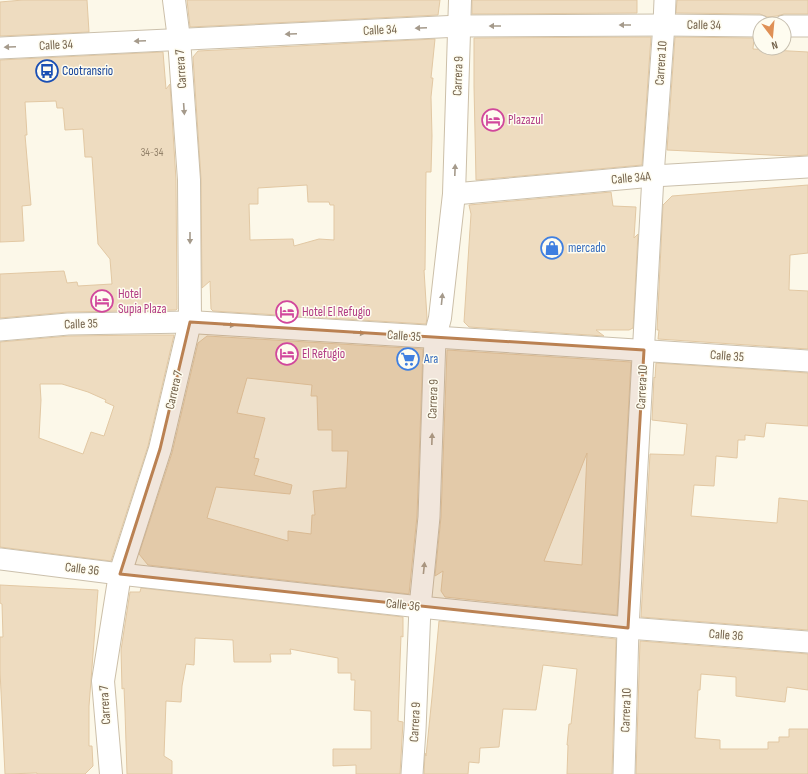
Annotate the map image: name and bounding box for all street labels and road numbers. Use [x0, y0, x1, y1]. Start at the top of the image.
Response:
street label: Calle 34 [687, 17, 722, 33]
street label: Calle 34 [363, 21, 398, 39]
street label: Calle 34 [39, 36, 74, 54]
street label: Carrera 10 [651, 40, 671, 86]
street label: Carrera 7 [172, 48, 190, 89]
street label: Carrera 9 [449, 56, 467, 96]
street label: Calle 34A [611, 168, 652, 188]
street label: Calle 35 [64, 315, 98, 333]
street label: Calle 35 [387, 327, 421, 345]
street label: Calle 35 [710, 347, 744, 365]
street label: Carrera 10 [633, 364, 651, 410]
street label: Carrera 7 [162, 368, 186, 411]
street label: Carrera 9 [424, 379, 442, 419]
street label: Calle 36 [64, 559, 100, 579]
street label: Calle 36 [385, 595, 421, 615]
street label: Calle 36 [708, 626, 744, 644]
street label: Carrera 7 [96, 684, 114, 725]
street label: Carrera 10 [617, 687, 635, 733]
street label: Carrera 9 [406, 701, 424, 742]

